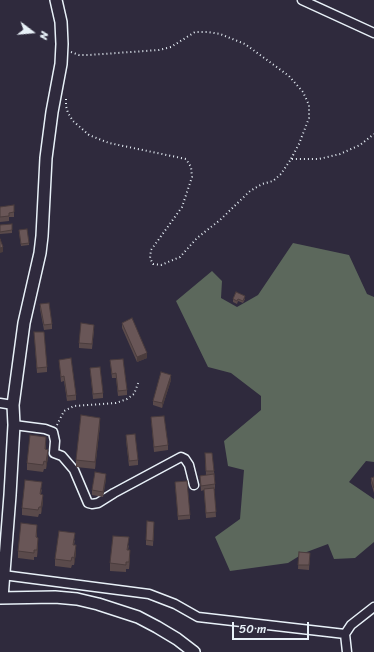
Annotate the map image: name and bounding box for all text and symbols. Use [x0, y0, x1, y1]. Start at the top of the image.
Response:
north arrow [12, 12, 52, 52]
text: N [34, 29, 54, 42]
scale bar [234, 614, 311, 640]
text: 50 m [239, 618, 266, 640]

